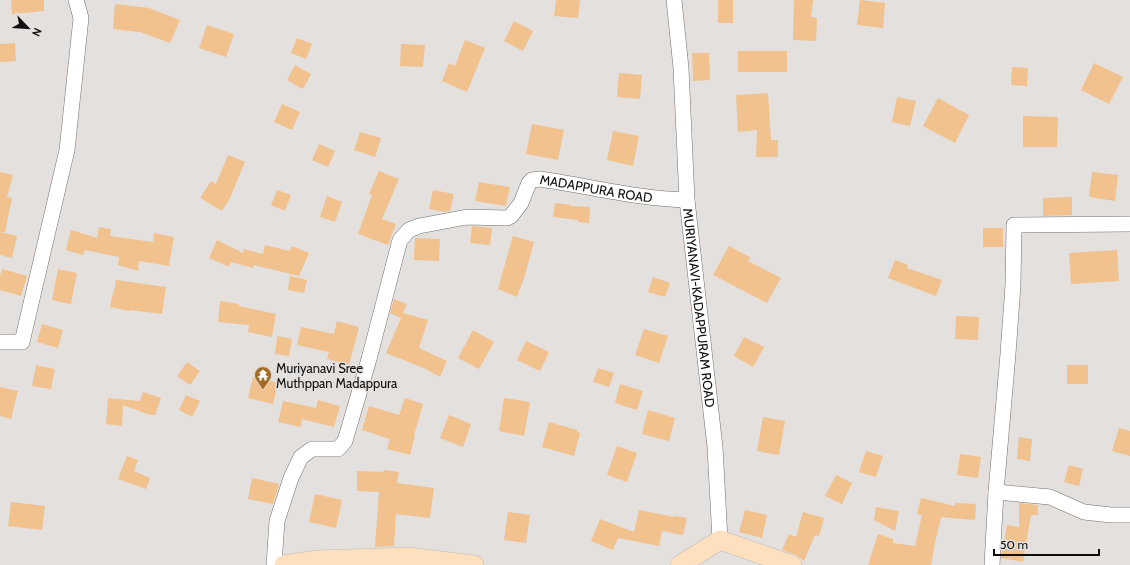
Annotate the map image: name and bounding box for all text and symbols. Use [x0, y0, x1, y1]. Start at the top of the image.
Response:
north arrow [8, 8, 48, 48]
text: N [29, 26, 45, 39]
street label: MADAPPURA ROAD [539, 171, 654, 206]
street label: MURIYANAVI-KADAPPURAM ROAD [680, 207, 718, 408]
place label: Muriyanavi Sree Muthppan Madappura [276, 360, 398, 391]
temple icon: Muriyanavi Sree Muthppan Madappura [253, 365, 273, 390]
scale bar [994, 531, 1099, 557]
text: 50 m [1000, 537, 1028, 552]

